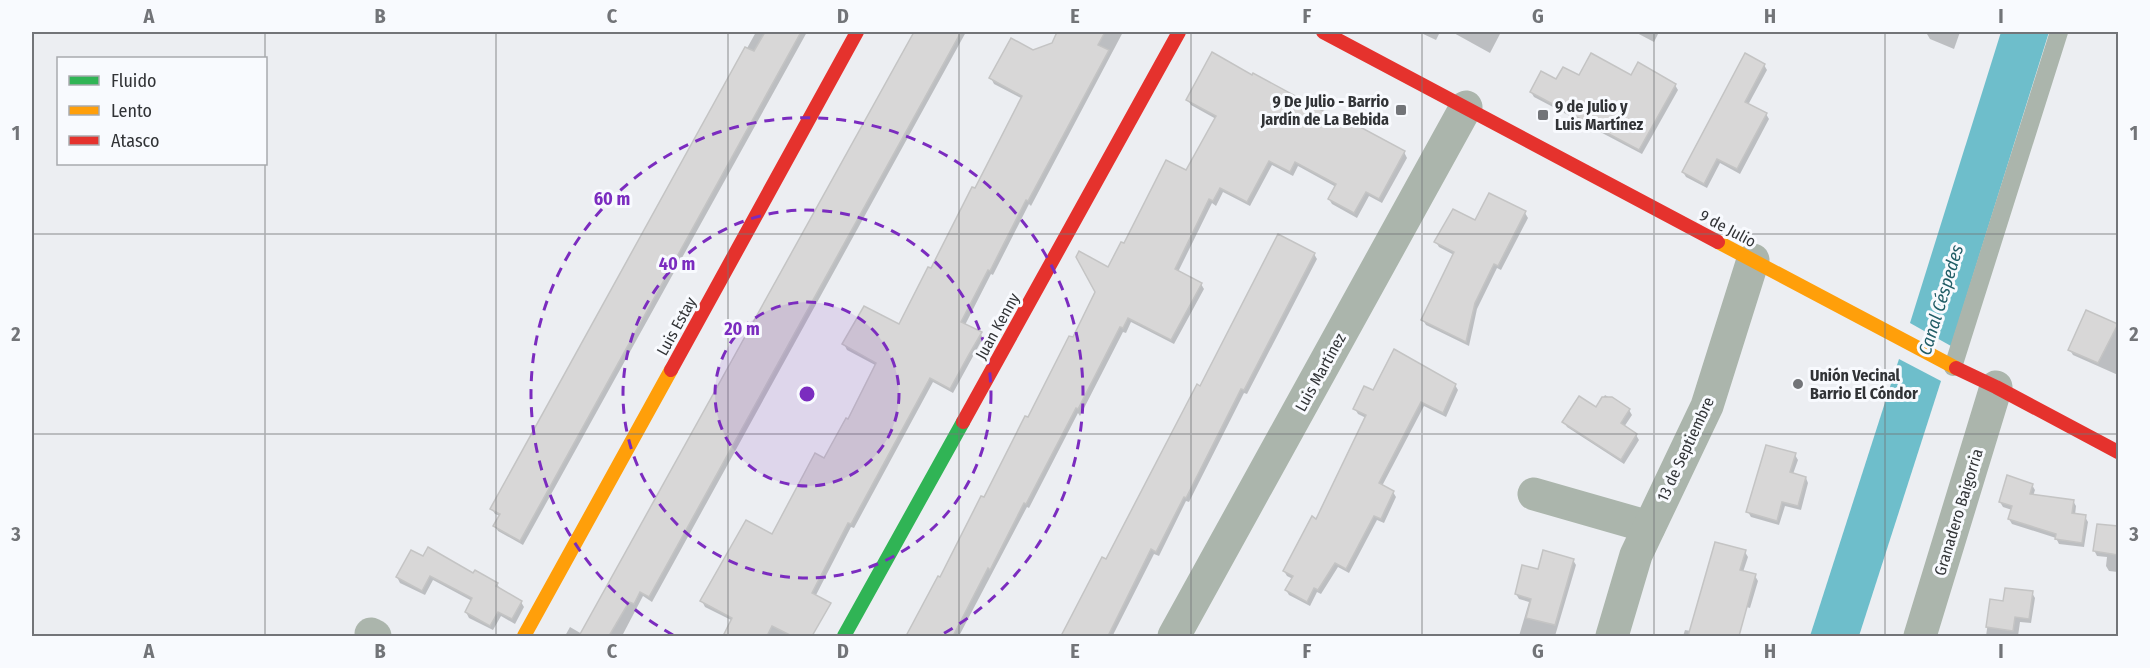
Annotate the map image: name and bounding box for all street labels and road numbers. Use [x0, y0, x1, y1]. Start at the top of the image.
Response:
street label: 9 de Julio [1696, 206, 1759, 251]
street label: Juan Kenny [971, 289, 1024, 363]
street label: Luis Estay [653, 293, 701, 359]
street label: Luis Martínez [1291, 330, 1350, 415]
street label: 13 de Septiembre [1653, 394, 1718, 504]
street label: Granadero Baigorria [1930, 446, 1987, 578]

